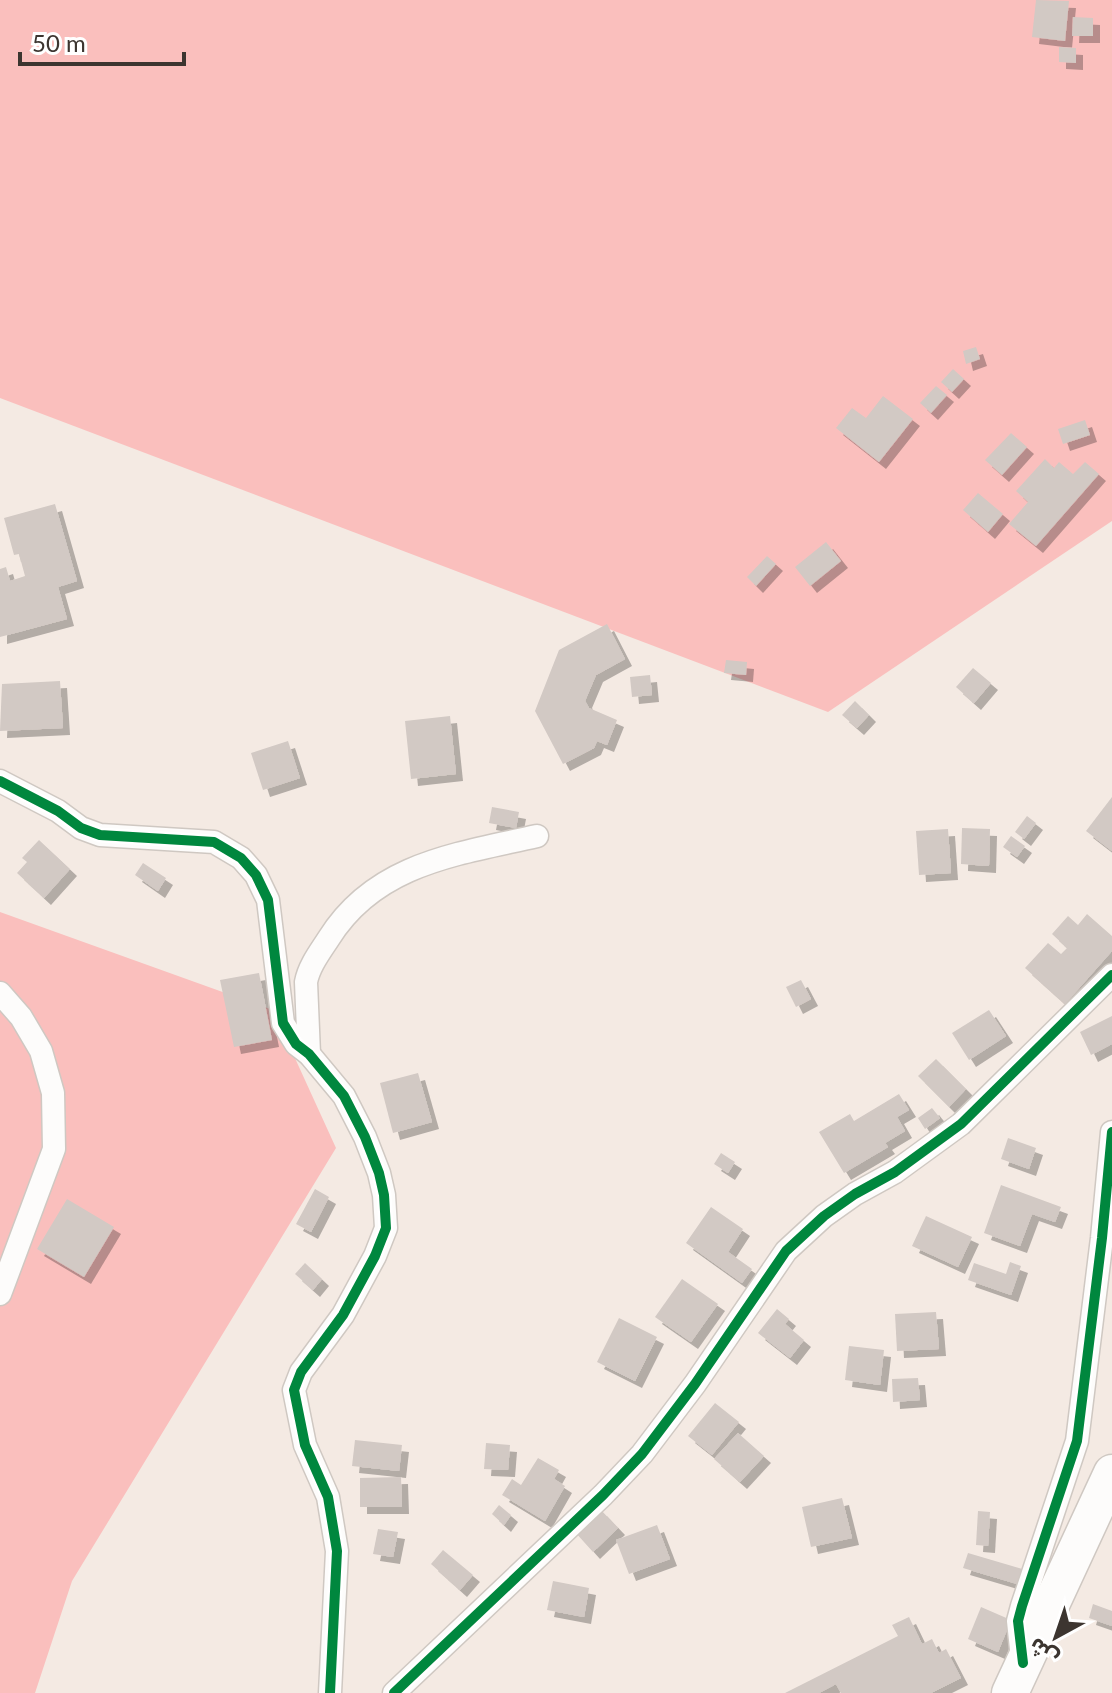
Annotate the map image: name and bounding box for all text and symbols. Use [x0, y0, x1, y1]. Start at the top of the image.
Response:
scale bar [20, 16, 184, 66]
text: 50 m [32, 28, 86, 57]
north arrow [1016, 1597, 1096, 1677]
text: ش [1023, 1633, 1063, 1673]

